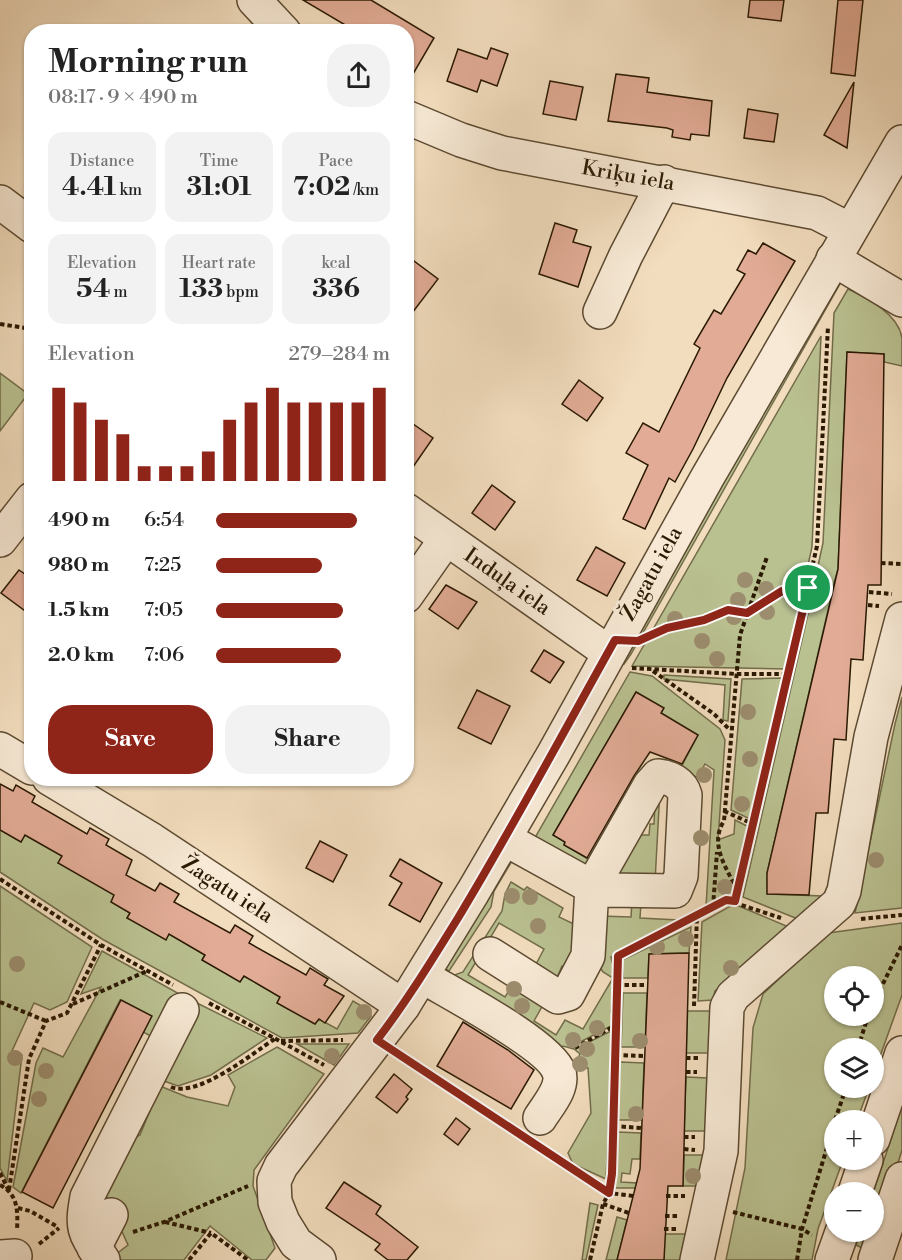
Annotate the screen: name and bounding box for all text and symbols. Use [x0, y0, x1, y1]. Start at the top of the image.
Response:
text: Morning run [48, 42, 248, 83]
button: share [327, 44, 390, 107]
text: 08:17 · 9 × 490 m [48, 85, 198, 110]
text: Distance [70, 151, 134, 171]
text: Time [200, 151, 238, 171]
text: Pace [319, 151, 353, 171]
street label: Kriķu iela [579, 155, 677, 197]
text: 4.41 [62, 171, 116, 203]
text: 31:01 [186, 171, 252, 203]
text: 7:02 [293, 171, 350, 203]
text: km [116, 180, 142, 200]
text: /km [350, 180, 379, 200]
text: Elevation [67, 253, 137, 273]
text: Heart rate [182, 253, 256, 273]
text: kcal [321, 253, 351, 273]
text: 54 [76, 273, 110, 305]
text: 133 [179, 273, 223, 305]
text: 336 [312, 273, 360, 305]
text: m [110, 282, 128, 302]
text: bpm [223, 282, 259, 302]
text: Elevation [48, 342, 135, 367]
text: 279–284 m [289, 342, 390, 367]
text: 490 m [48, 508, 110, 533]
text: 6:54 [144, 508, 184, 533]
street label: Žagatu iela [614, 521, 689, 626]
street label: Induļa iela [459, 543, 556, 622]
text: 980 m [48, 553, 109, 578]
text: 7:25 [144, 553, 181, 578]
pin [782, 562, 833, 613]
icon: arrive [791, 571, 824, 604]
text: 1.5 km [48, 598, 109, 623]
text: 7:05 [144, 598, 183, 623]
text: 2.0 km [48, 643, 114, 668]
text: 7:06 [144, 643, 184, 668]
button: Save [48, 705, 213, 774]
button: Share [225, 705, 390, 774]
street label: Žagatu iela [176, 849, 279, 929]
map controls [824, 966, 884, 1242]
button: locate [824, 966, 884, 1026]
button: layers [824, 1038, 884, 1098]
button: + [824, 1110, 884, 1170]
button: − [824, 1182, 884, 1242]

